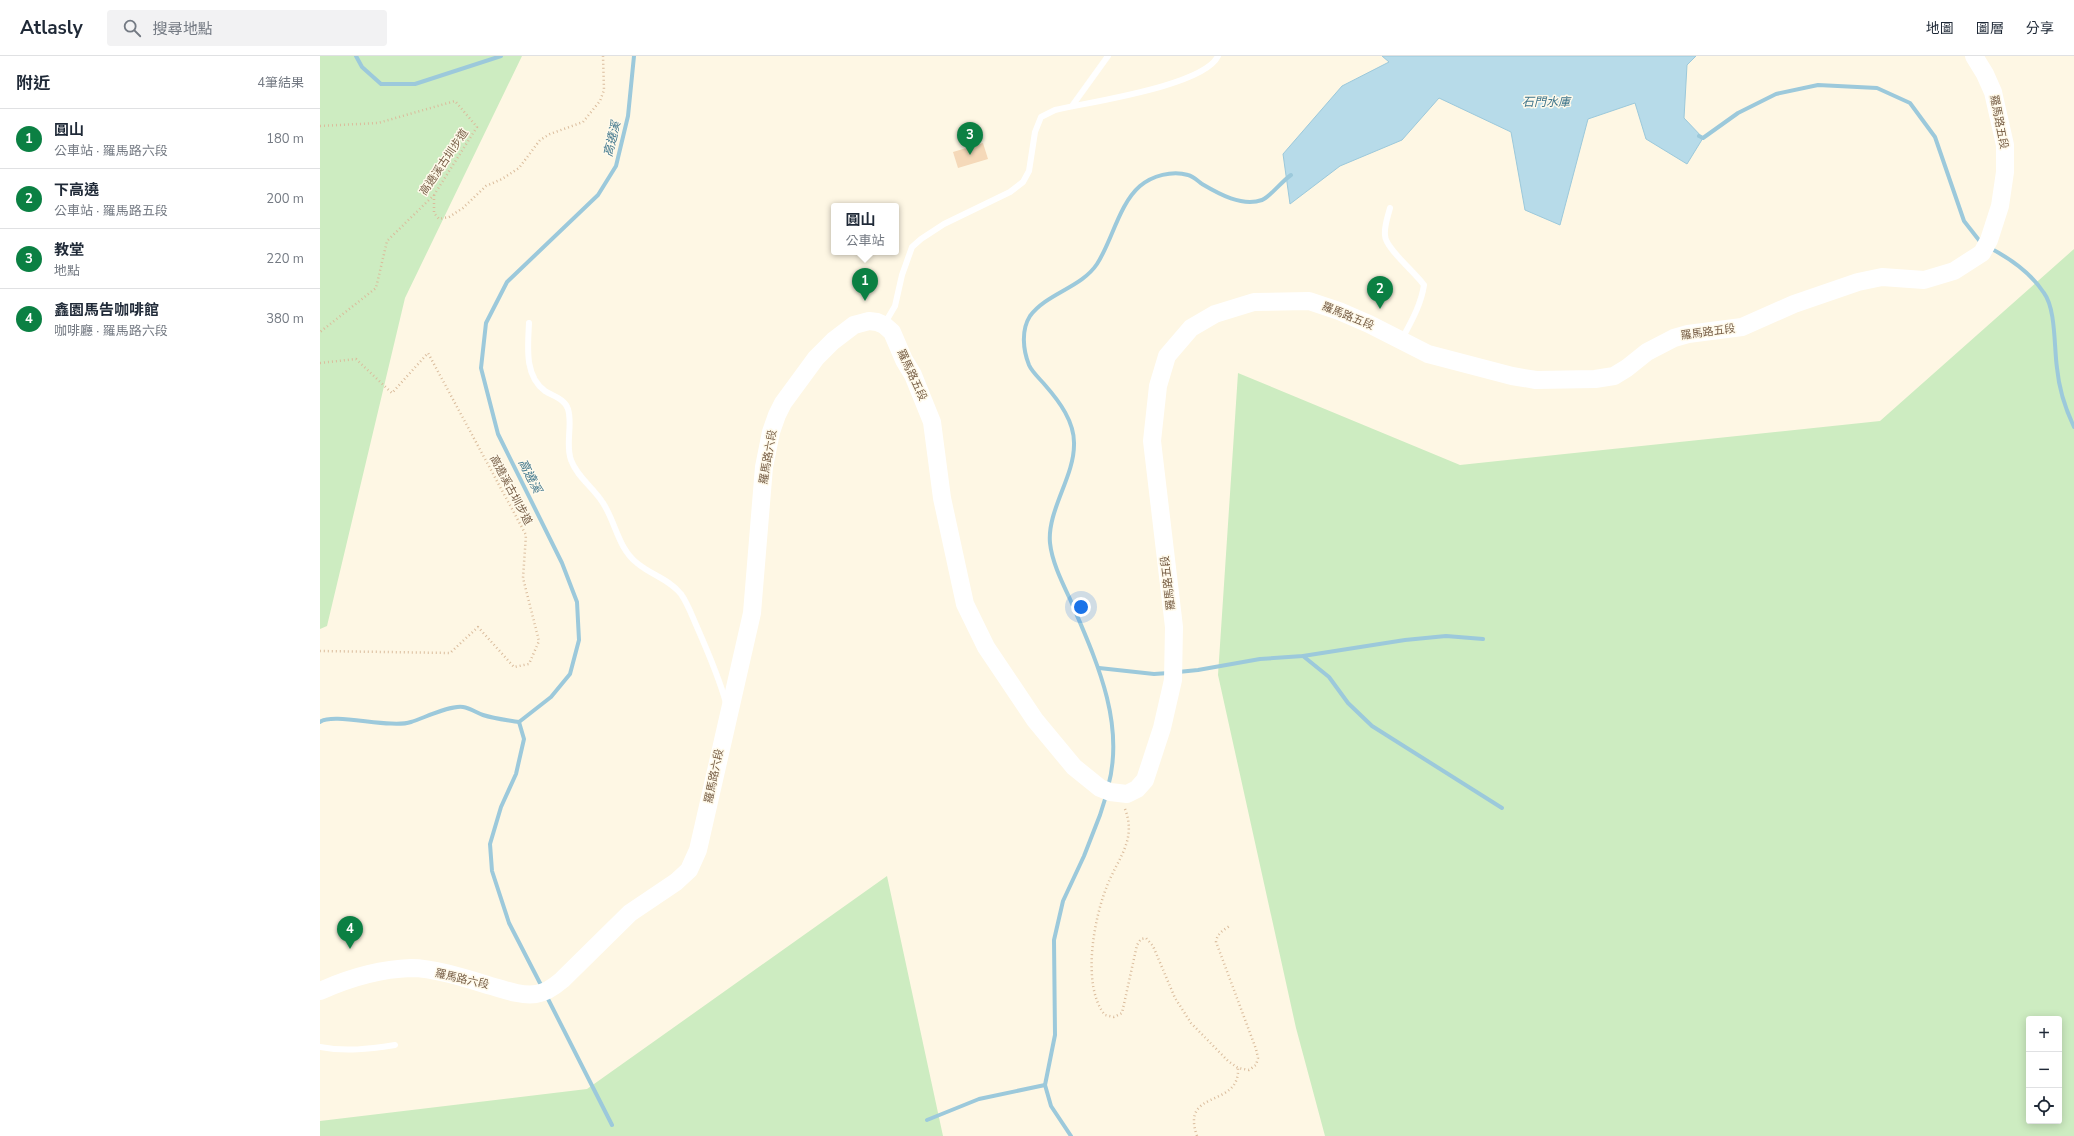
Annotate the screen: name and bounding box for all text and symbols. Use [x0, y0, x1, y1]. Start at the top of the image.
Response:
search box [107, 10, 387, 46]
text: Atlasly [20, 15, 83, 41]
icon: search [121, 17, 143, 39]
text: 搜尋地點 [153, 19, 213, 39]
text: 地圖 [1926, 19, 1954, 38]
text: 圖層 [1976, 19, 2004, 38]
text: 分享 [2026, 19, 2054, 38]
text: 附近 [16, 72, 50, 95]
text: 4筆結果 [257, 74, 304, 92]
water label: 石門水庫 [1522, 94, 1572, 110]
street label: 羅馬路五段 [1986, 94, 2012, 150]
water label: 高遶溪 [600, 118, 625, 158]
text: 圓山 [54, 120, 84, 140]
pin: 3 [957, 122, 983, 155]
street label: 高遶溪古圳步道 [416, 126, 472, 198]
text: 1 [25, 130, 33, 148]
text: 180 m [266, 130, 304, 148]
text: 公車站 · 羅馬路六段 [54, 142, 168, 160]
text: 下高遶 [54, 180, 99, 200]
text: 2 [25, 190, 33, 208]
text: 200 m [266, 190, 304, 208]
text: 公車站 · 羅馬路五段 [54, 202, 168, 220]
popup [831, 203, 899, 255]
text: 圓山 [845, 210, 876, 230]
text: 公車站 [845, 232, 885, 250]
text: 教堂 [54, 240, 84, 260]
text: 3 [25, 250, 33, 268]
text: 220 m [266, 250, 304, 268]
text: 地點 [54, 262, 80, 280]
pin: 1 [852, 268, 878, 301]
pin: 2 [1367, 276, 1393, 309]
street label: 羅馬路五段 [1320, 299, 1376, 333]
text: 鑫園馬告咖啡館 [54, 300, 159, 320]
text: 4 [25, 310, 33, 328]
text: 380 m [266, 310, 304, 328]
street label: 羅馬路五段 [1680, 321, 1736, 343]
text: 咖啡廳 · 羅馬路六段 [54, 322, 168, 340]
street label: 羅馬路五段 [894, 347, 930, 403]
street label: 羅馬路六段 [756, 429, 780, 485]
street label: 高遶溪古圳步道 [486, 452, 536, 528]
water label: 高遶溪 [515, 456, 546, 497]
street label: 羅馬路五段 [1157, 555, 1179, 611]
your location [1071, 597, 1091, 617]
street label: 羅馬路六段 [701, 748, 727, 804]
pin: 4 [337, 916, 363, 949]
street label: 羅馬路六段 [434, 966, 490, 992]
map controls [2026, 1016, 2062, 1124]
button: + [2026, 1016, 2062, 1052]
button: − [2026, 1052, 2062, 1088]
button: locate [2026, 1088, 2062, 1124]

